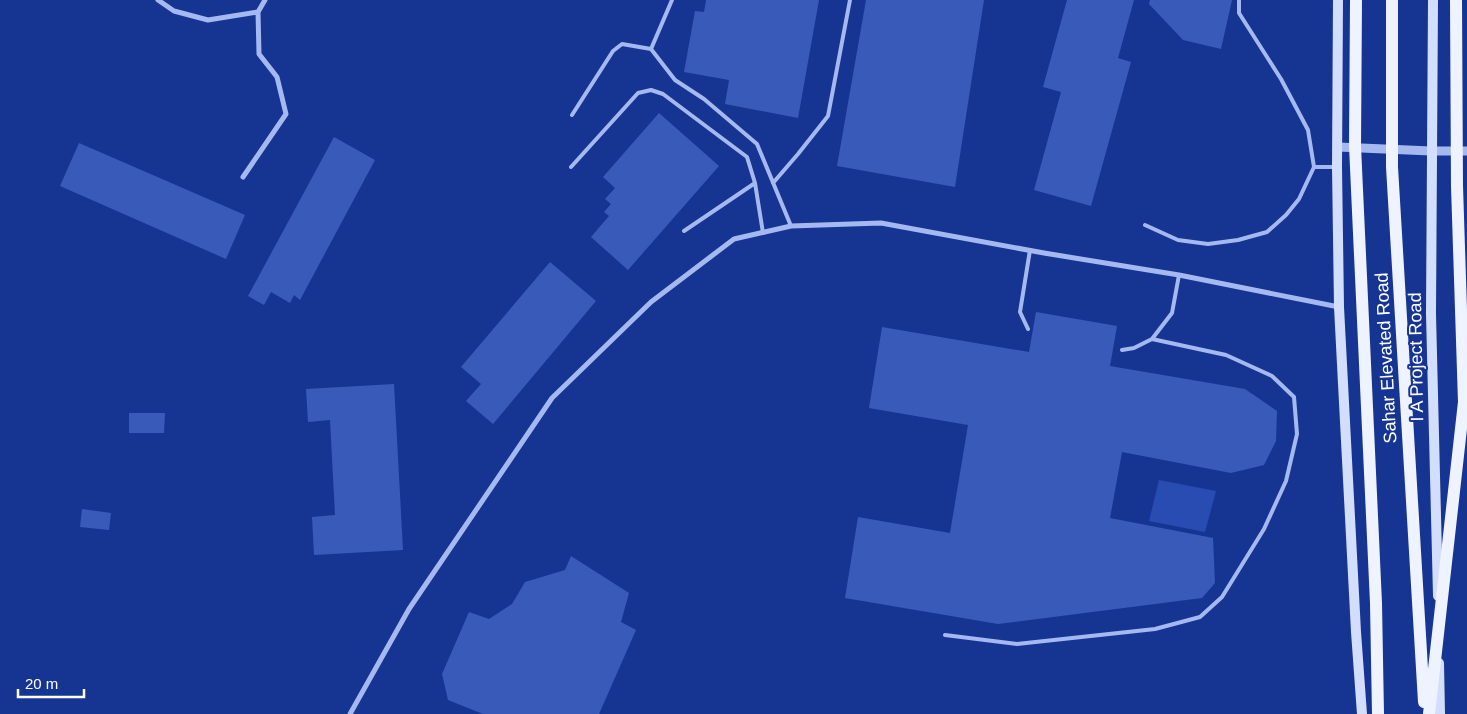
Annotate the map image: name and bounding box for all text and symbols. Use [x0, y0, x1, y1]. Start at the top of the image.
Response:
street label: Sahar Elevated Road [1372, 272, 1400, 444]
street label: I A Project Road [1405, 292, 1427, 422]
scale bar [18, 666, 84, 698]
text: 20 m [25, 675, 58, 692]

